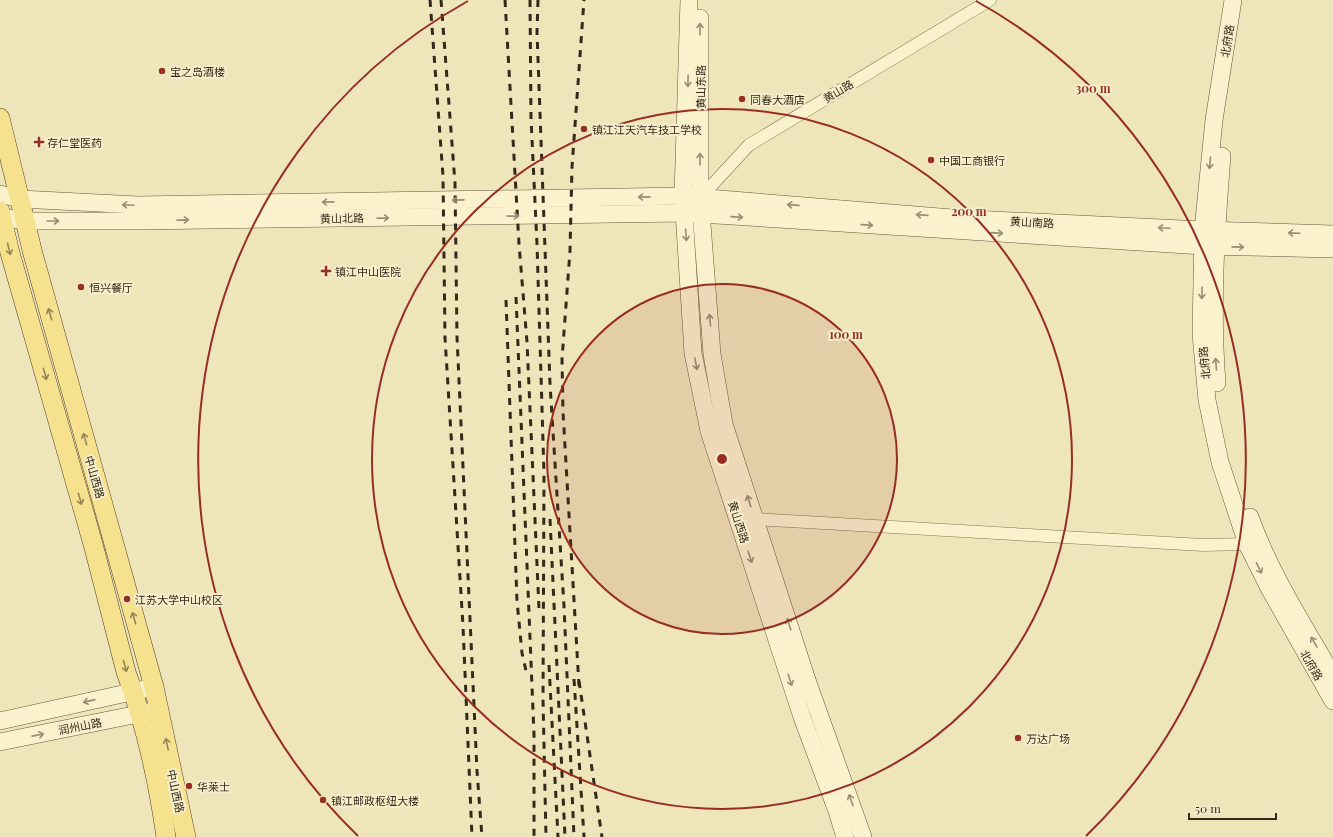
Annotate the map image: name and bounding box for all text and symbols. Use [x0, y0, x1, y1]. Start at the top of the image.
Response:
one-way arrow [696, 23, 704, 36]
street label: 北府路 [1217, 24, 1237, 58]
place label: 宝之岛酒楼 [170, 64, 225, 79]
street label: 黄山东路 [693, 65, 708, 109]
marker: 宝之岛酒楼 [157, 66, 167, 76]
one-way arrow [684, 74, 692, 87]
street label: 黄山路 [820, 76, 856, 106]
text: 300 m [1076, 80, 1111, 96]
place label: 同春大酒店 [750, 92, 805, 107]
marker: 同春大酒店 [737, 94, 747, 104]
place label: 镇江江天汽车技工学校 [592, 122, 702, 137]
marker: 镇江江天汽车技工学校 [579, 124, 589, 134]
place label: 存仁堂医药 [47, 135, 102, 150]
marker: 存仁堂医药 [34, 137, 44, 147]
one-way arrow [696, 153, 704, 166]
place label: 中国工商银行 [939, 153, 1005, 168]
marker: 中国工商银行 [926, 155, 936, 165]
one-way arrow [1206, 156, 1213, 169]
one-way arrow [638, 193, 651, 201]
one-way arrow [452, 196, 465, 204]
one-way arrow [322, 198, 335, 206]
one-way arrow [122, 201, 135, 208]
one-way arrow [787, 202, 800, 209]
text: 200 m [951, 203, 987, 219]
street label: 黄山北路 [320, 210, 364, 226]
one-way arrow [506, 212, 519, 220]
one-way arrow [916, 212, 929, 219]
one-way arrow [730, 213, 743, 220]
street label: 黄山南路 [1010, 213, 1054, 231]
one-way arrow [376, 214, 389, 221]
one-way arrow [46, 217, 59, 225]
one-way arrow [176, 217, 189, 224]
one-way arrow [860, 221, 873, 229]
one-way arrow [1158, 225, 1171, 232]
one-way arrow [682, 228, 689, 241]
one-way arrow [1288, 229, 1301, 237]
one-way arrow [990, 230, 1003, 237]
one-way arrow [6, 243, 13, 256]
one-way arrow [1231, 243, 1244, 251]
place label: 镇江中山医院 [335, 264, 401, 279]
marker: 镇江中山医院 [320, 265, 332, 277]
place label: 恒兴餐厅 [89, 280, 133, 295]
marker: 恒兴餐厅 [76, 282, 86, 292]
one-way arrow [1198, 286, 1206, 299]
one-way arrow [46, 307, 53, 320]
one-way arrow [706, 314, 713, 327]
text: 100 m [829, 326, 863, 342]
street label: 北府路 [1195, 346, 1213, 380]
one-way arrow [692, 358, 700, 371]
one-way arrow [1212, 358, 1219, 371]
one-way arrow [41, 368, 49, 381]
one-way arrow [81, 433, 88, 446]
centre of rings [715, 452, 729, 466]
street label: 中山西路 [82, 454, 108, 500]
one-way arrow [77, 493, 84, 506]
one-way arrow [745, 495, 752, 508]
street label: 黄山西路 [725, 499, 753, 545]
one-way arrow [747, 550, 754, 563]
one-way arrow [1256, 562, 1263, 574]
place label: 江苏大学中山校区 [135, 592, 223, 607]
marker: 江苏大学中山校区 [122, 594, 132, 604]
one-way arrow [130, 612, 138, 625]
one-way arrow [785, 618, 792, 631]
one-way arrow [1309, 636, 1317, 648]
street label: 北府路 [1297, 647, 1327, 683]
one-way arrow [122, 659, 129, 672]
one-way arrow [787, 674, 794, 687]
one-way arrow [82, 698, 95, 706]
street label: 润州山路 [57, 714, 103, 738]
one-way arrow [31, 730, 44, 738]
place label: 万达广场 [1026, 731, 1070, 746]
marker: 万达广场 [1013, 733, 1023, 743]
one-way arrow [162, 738, 170, 751]
street label: 中山西路 [164, 768, 188, 814]
place label: 华莱士 [197, 779, 230, 794]
marker: 华莱士 [184, 781, 194, 791]
place label: 镇江邮政枢纽大楼 [331, 793, 419, 808]
one-way arrow [846, 794, 854, 806]
marker: 镇江邮政枢纽大楼 [318, 795, 328, 805]
scale bar [1189, 795, 1276, 821]
text: 50 m [1195, 800, 1221, 816]

